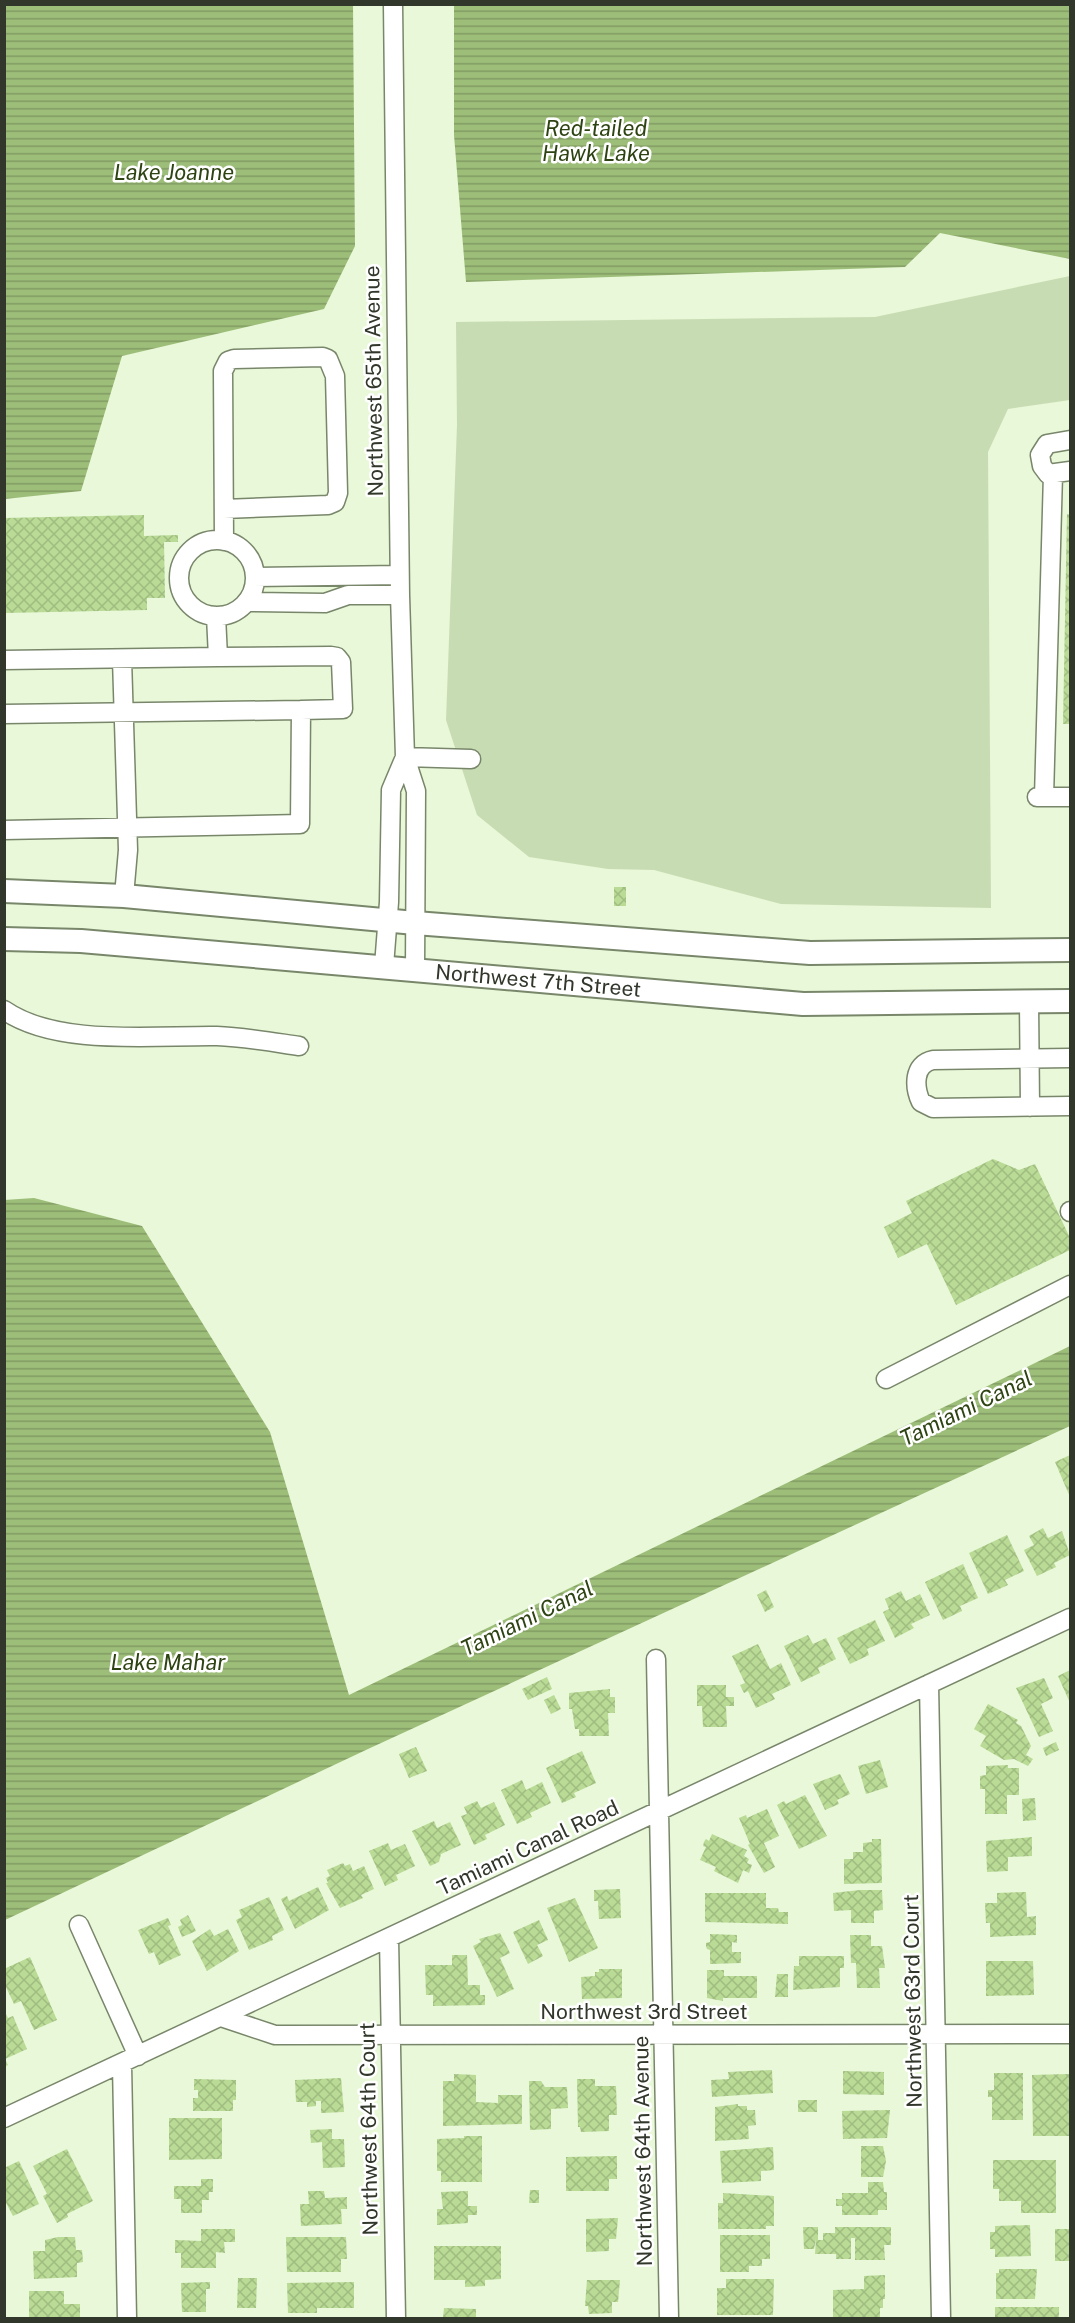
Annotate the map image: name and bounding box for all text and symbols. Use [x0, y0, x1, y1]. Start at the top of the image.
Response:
water label: Red-tailed Hawk Lake [542, 115, 650, 166]
water label: Lake Joanne [114, 159, 234, 185]
street label: Northwest 65th Avenue [359, 265, 388, 497]
street label: Northwest 7th Street [434, 959, 642, 1002]
water label: Tamiami Canal [896, 1365, 1036, 1451]
water label: Tamiami Canal [457, 1575, 597, 1661]
water label: Lake Mahar [111, 1649, 226, 1675]
street label: Tamiami Canal Road [433, 1795, 622, 1901]
street label: Northwest 63rd Court [898, 1894, 927, 2108]
street label: Northwest 3rd Street [540, 1999, 748, 2024]
street label: Northwest 64th Court [354, 2022, 383, 2236]
street label: Northwest 64th Avenue [628, 2035, 657, 2267]

